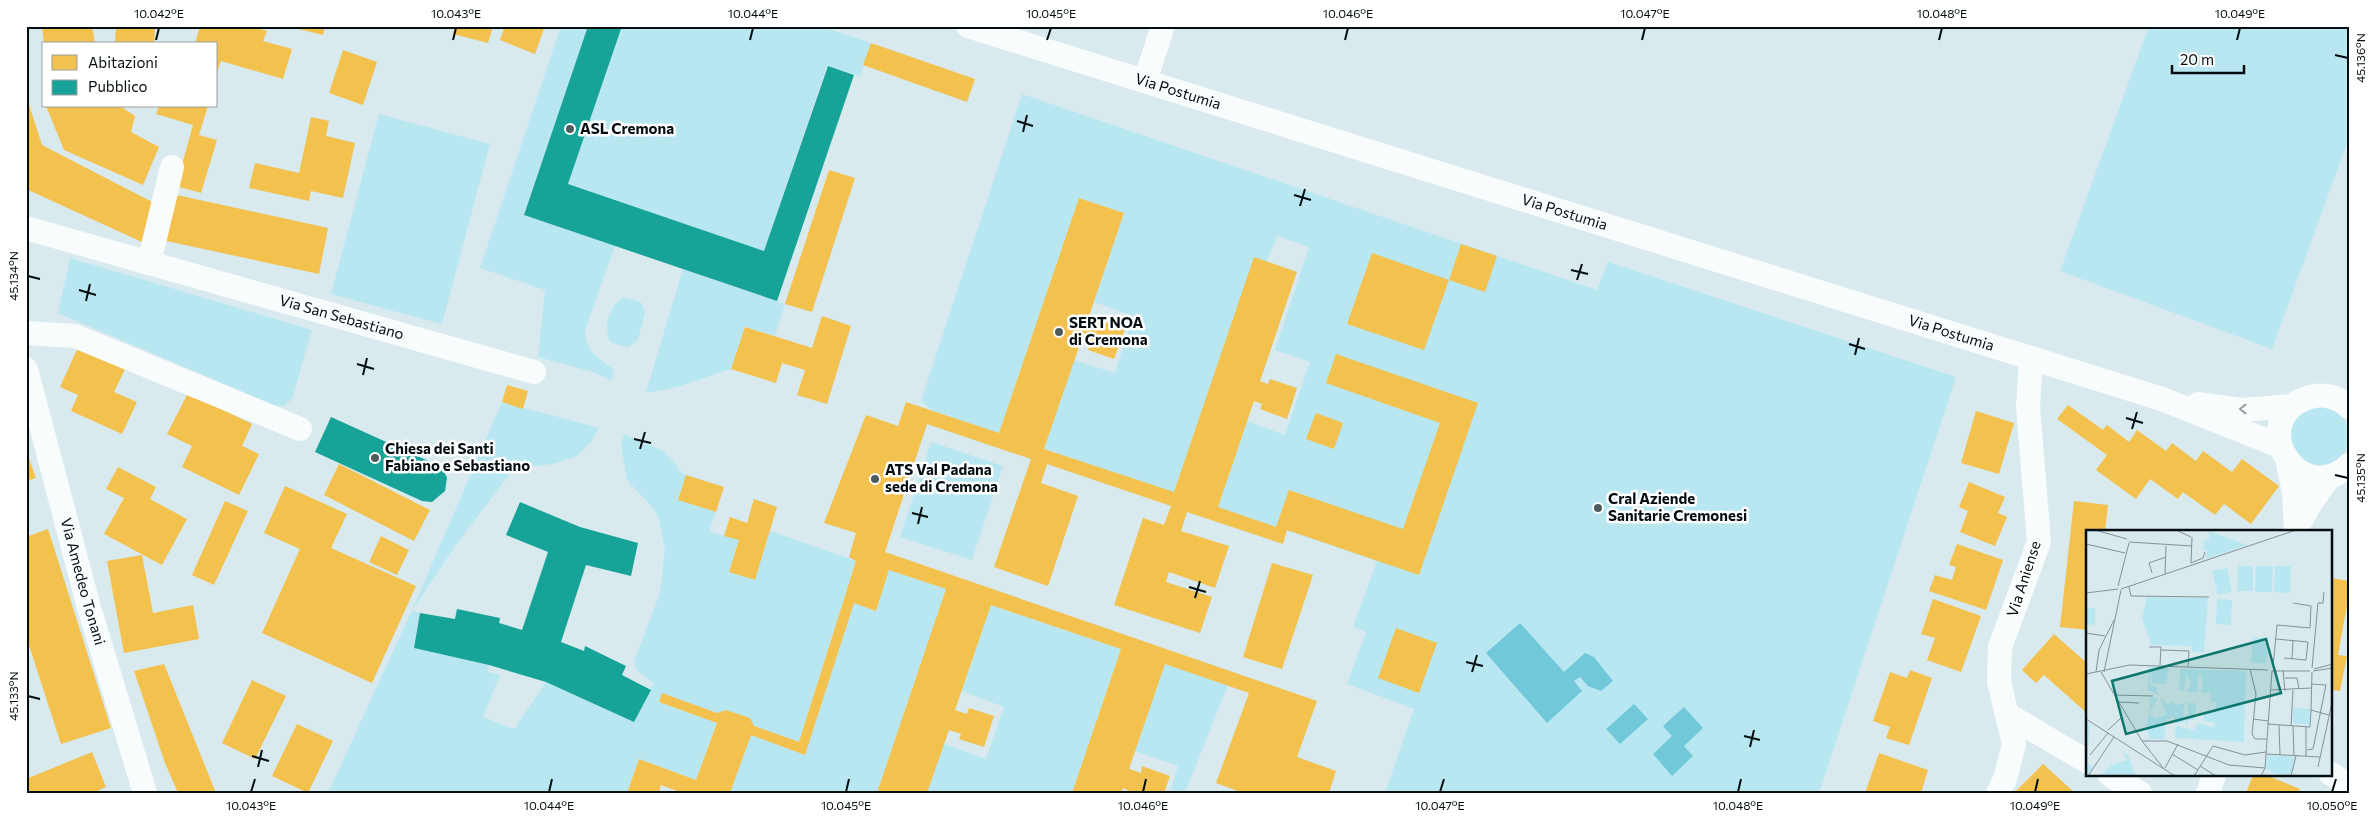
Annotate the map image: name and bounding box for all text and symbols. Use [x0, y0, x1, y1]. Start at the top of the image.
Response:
text: 10.042°E [134, 6, 184, 20]
text: 10.043°E [431, 6, 481, 20]
text: 10.044°E [728, 6, 778, 20]
text: 10.045°E [1026, 6, 1076, 20]
text: 10.046°E [1323, 6, 1373, 20]
text: 10.047°E [1620, 6, 1670, 20]
text: 10.048°E [1917, 6, 1967, 20]
text: 10.049°E [2215, 6, 2265, 20]
text: 45.136°N [2353, 33, 2367, 83]
legend [42, 42, 218, 108]
scale bar [2172, 42, 2245, 74]
text: 20 m [2180, 50, 2214, 68]
text: Abitazioni [88, 53, 158, 71]
street label: Via Postumia [1133, 69, 1223, 113]
text: Pubblico [88, 77, 148, 95]
place label: ASL Cremona [580, 119, 674, 137]
marker: ASL Cremona [564, 123, 576, 135]
street label: Via Postumia [1520, 190, 1610, 233]
text: 45.134°N [6, 251, 20, 301]
street label: Via San Sebastiano [277, 290, 406, 343]
street label: Via Postumia [1906, 310, 1997, 354]
place label: SERT NOA di Cremona [1069, 313, 1148, 348]
marker: SERT NOA di Cremona [1053, 326, 1065, 338]
one-way arrow [2239, 404, 2246, 414]
place label: Chiesa dei Santi Fabiano e Sebastiano [385, 439, 530, 474]
marker: Chiesa dei Santi Fabiano e Sebastiano [369, 452, 381, 464]
text: 45.135°N [2353, 453, 2367, 503]
place label: ATS Val Padana sede di Cremona [885, 460, 998, 495]
marker: ATS Val Padana sede di Cremona [869, 473, 881, 485]
place label: Cral Aziende Sanitarie Cremonesi [1608, 489, 1747, 524]
marker: Cral Aziende Sanitarie Cremonesi [1592, 502, 1604, 514]
street label: Via Amedeo Tonani [58, 516, 110, 647]
inset map [2086, 530, 2332, 776]
street label: Via Aniense [2002, 538, 2044, 619]
text: 45.133°N [6, 671, 20, 721]
text: 10.043°E [226, 798, 276, 812]
text: 10.044°E [524, 798, 574, 812]
text: 10.045°E [821, 798, 871, 812]
text: 10.046°E [1118, 798, 1168, 812]
text: 10.047°E [1415, 798, 1465, 812]
text: 10.048°E [1713, 798, 1763, 812]
text: 10.049°E [2010, 798, 2060, 812]
text: 10.050°E [2307, 798, 2357, 812]

